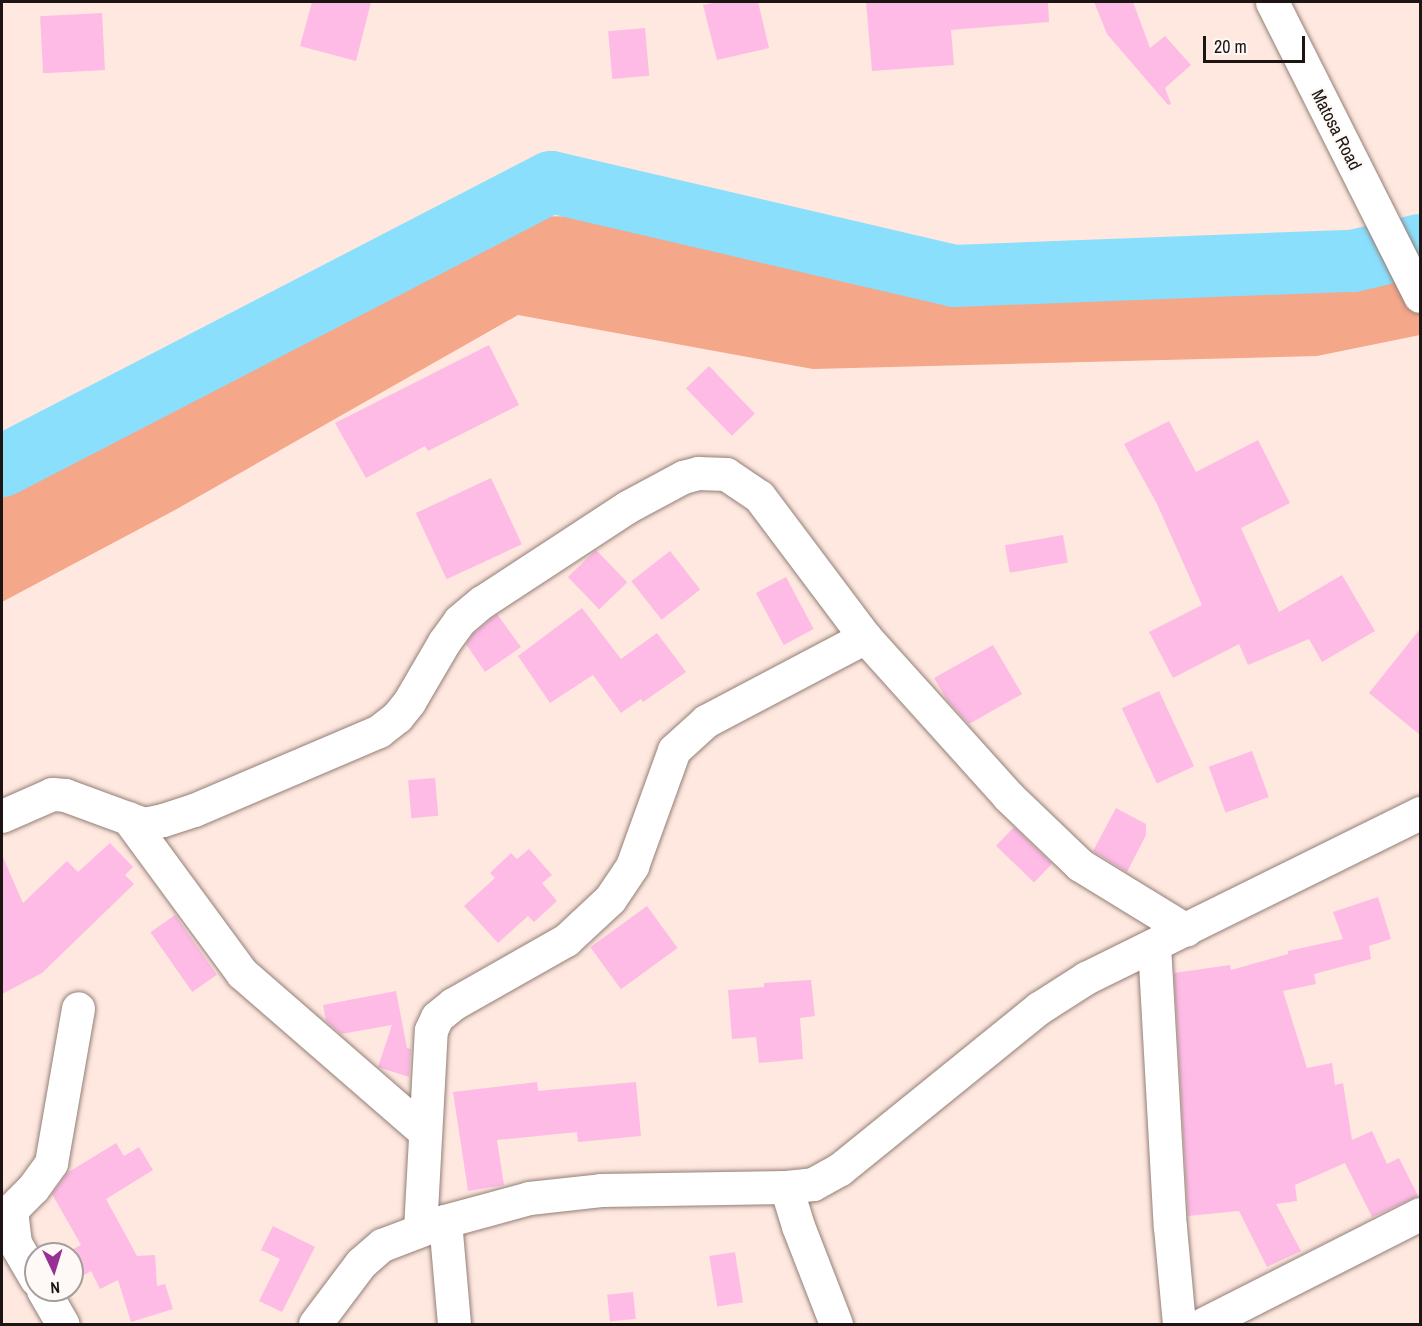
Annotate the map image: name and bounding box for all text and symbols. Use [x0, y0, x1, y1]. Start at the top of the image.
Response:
scale bar [1206, 24, 1308, 62]
text: 20 m [1214, 34, 1247, 59]
street label: Matosa Road [1306, 86, 1366, 174]
north arrow [24, 1242, 84, 1302]
text: N [50, 1277, 61, 1299]

